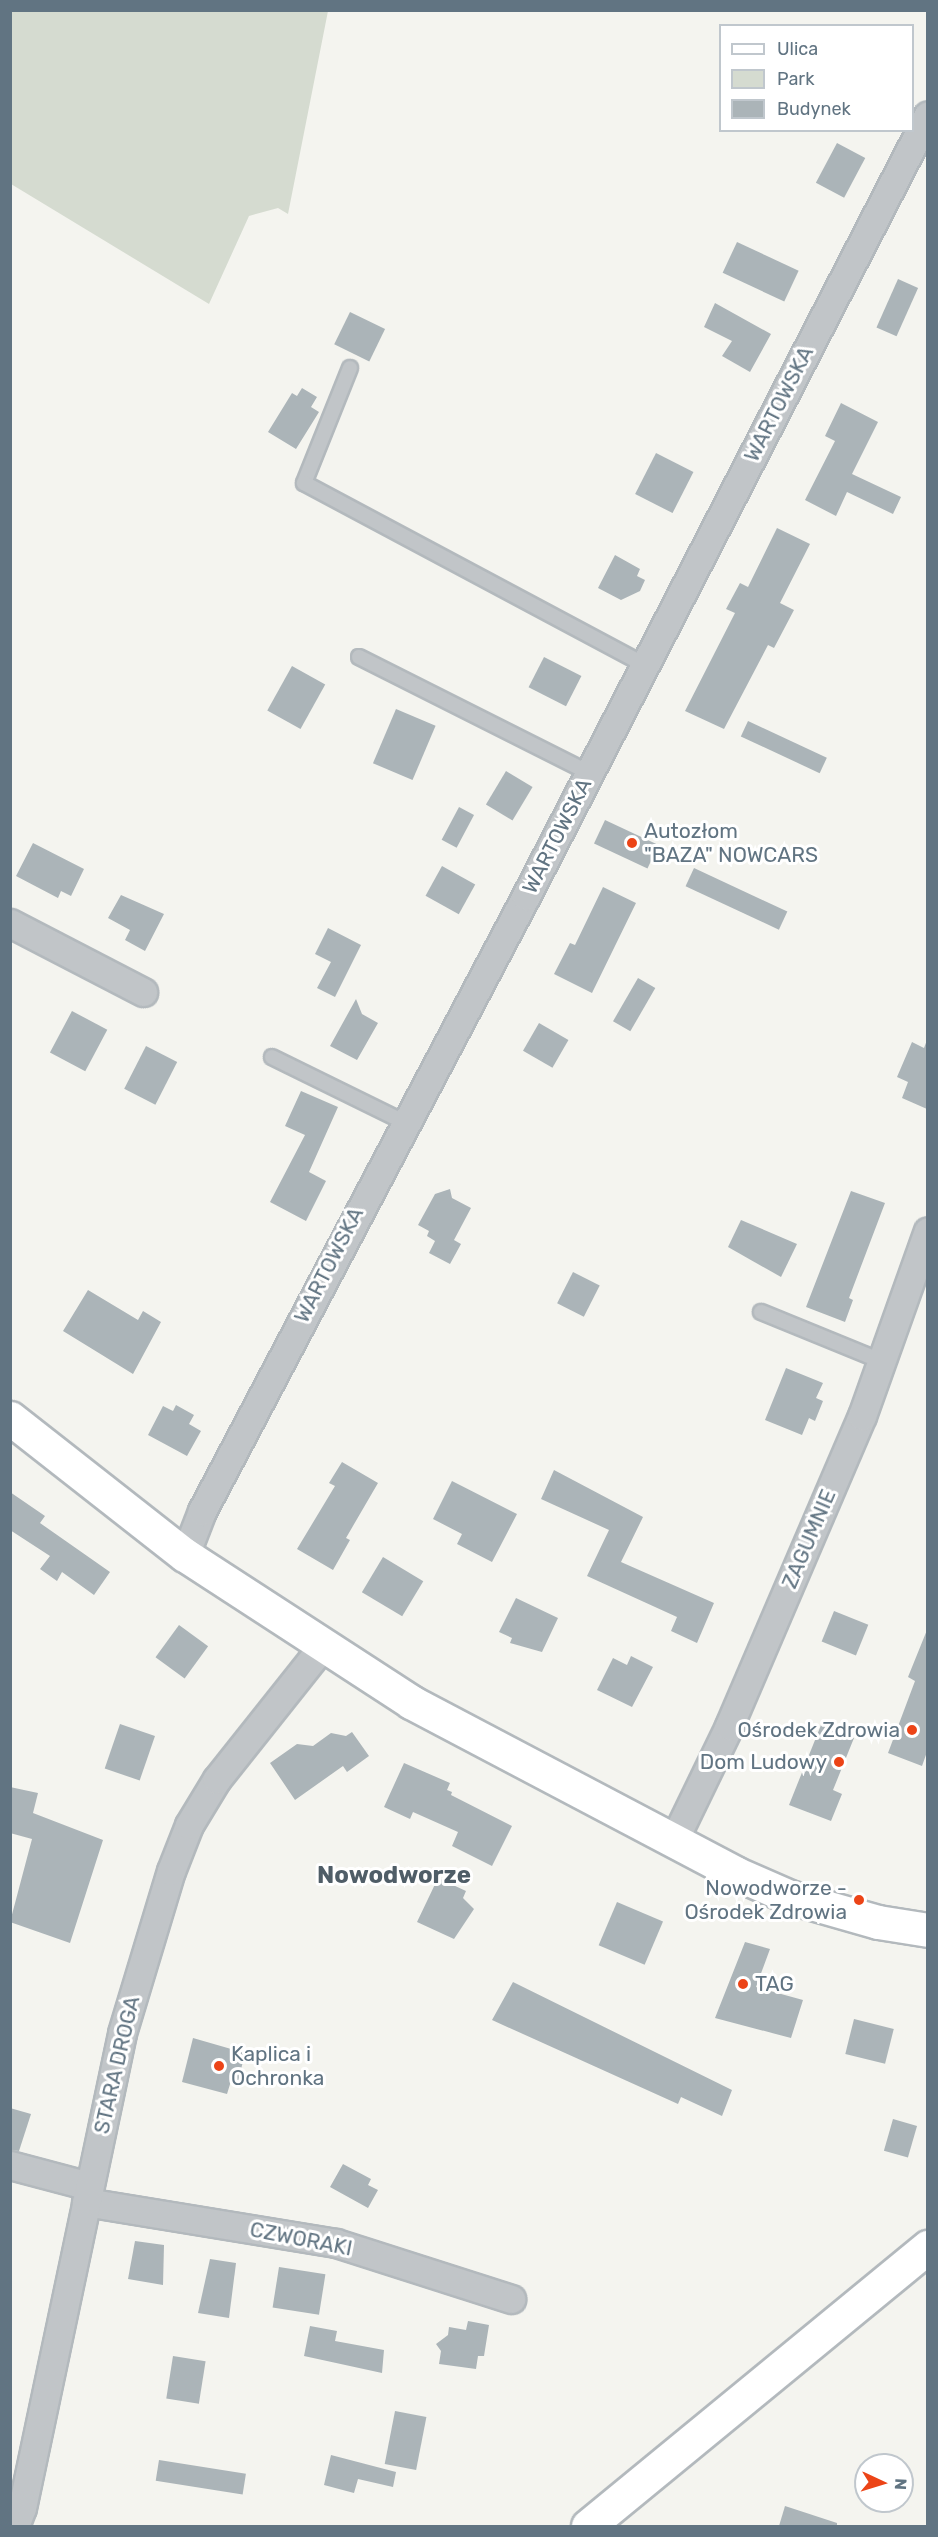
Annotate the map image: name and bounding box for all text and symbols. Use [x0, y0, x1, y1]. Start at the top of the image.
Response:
legend [719, 24, 914, 132]
text: Ulica [777, 38, 818, 60]
text: Park [777, 68, 814, 90]
text: Budynek [777, 98, 851, 120]
street label: WARTOWSKA [739, 342, 819, 466]
street label: WARTOWSKA [517, 774, 597, 898]
place label: Autozłom "BAZA" NOWCARS [644, 818, 818, 868]
marker: Autozłom "BAZA" NOWCARS [625, 836, 639, 850]
street label: WARTOWSKA [289, 1203, 369, 1327]
street label: ZAGUMNIE [777, 1486, 841, 1592]
place label: Ośrodek Zdrowia [737, 1717, 900, 1743]
marker: Ośrodek Zdrowia [905, 1723, 919, 1737]
place label: Dom Ludowy [700, 1749, 827, 1775]
marker: Dom Ludowy [832, 1755, 846, 1769]
district label: Nowodworze [317, 1862, 471, 1890]
place label: Nowodworze - Ośrodek Zdrowia [684, 1875, 847, 1925]
marker: Nowodworze - Ośrodek Zdrowia [852, 1893, 866, 1907]
place label: TAG [755, 1971, 794, 1997]
marker: TAG [736, 1977, 750, 1991]
street label: STARA DROGA [89, 1993, 145, 2137]
place label: Kaplica i Ochronka [231, 2041, 324, 2091]
marker: Kaplica i Ochronka [212, 2059, 226, 2073]
street label: CZWORAKI [248, 2217, 354, 2261]
north arrow [854, 2453, 914, 2513]
text: N [891, 2478, 910, 2491]

